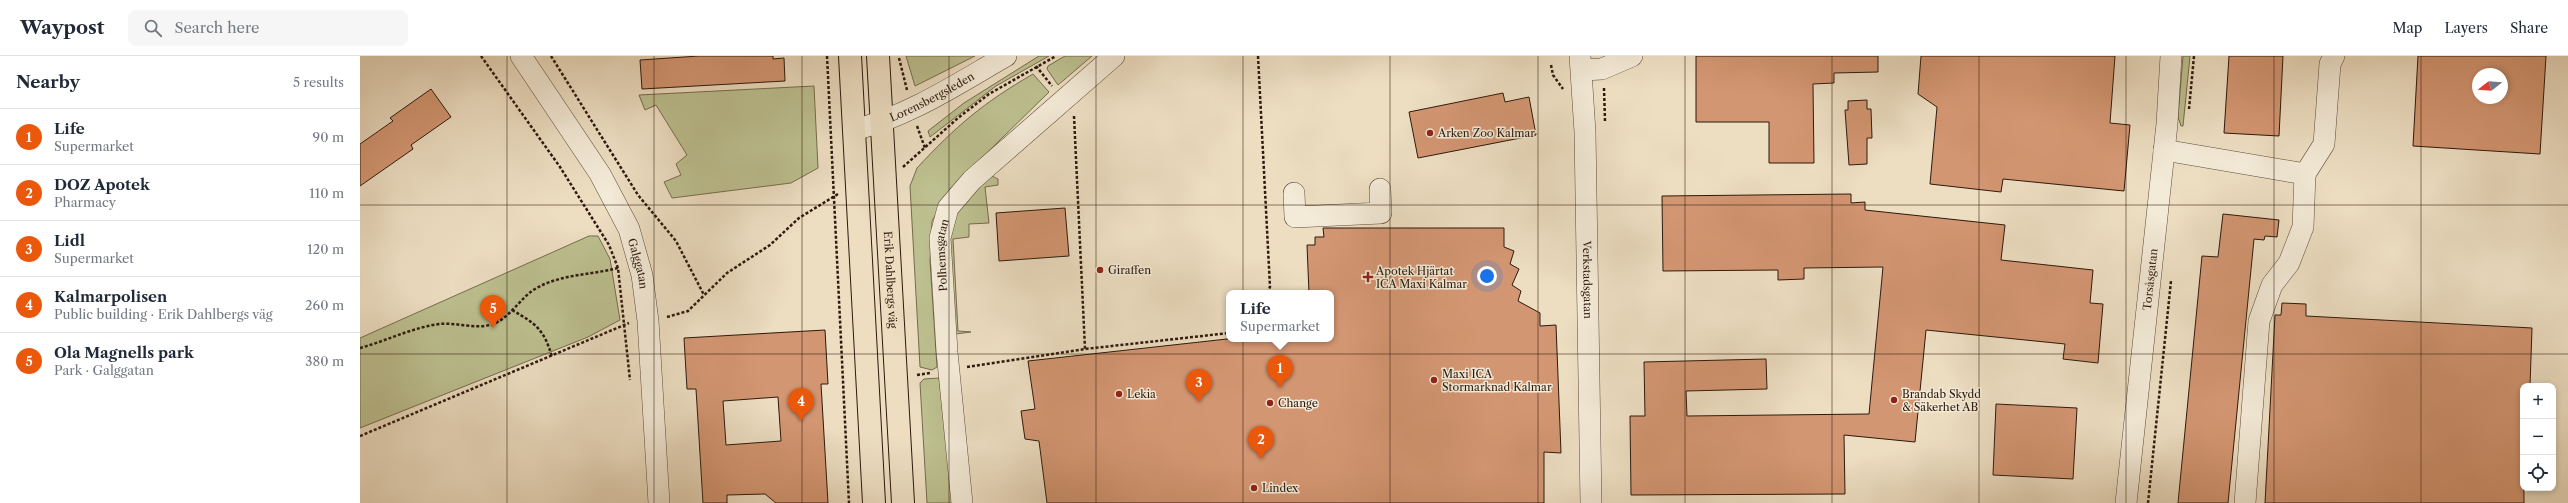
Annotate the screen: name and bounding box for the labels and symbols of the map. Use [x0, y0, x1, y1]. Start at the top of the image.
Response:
north arrow [2472, 68, 2508, 104]
street label: Lorensbergsleden [888, 69, 977, 125]
place label: Arken Zoo Kalmar [1437, 126, 1535, 140]
marker: Arken Zoo Kalmar [1425, 128, 1435, 138]
street label: Polhemsgatan [933, 217, 952, 292]
street label: Erik Dahlbergs väg [881, 231, 900, 329]
street label: Galggatan [625, 237, 651, 290]
street label: Verkstadsgatan [1580, 240, 1595, 319]
street label: Torsåsgatan [2140, 248, 2161, 311]
place label: Giraffen [1108, 263, 1151, 277]
place label: Apotek Hjärtat ICA Maxi Kalmar [1375, 264, 1467, 291]
marker: Giraffen [1095, 265, 1105, 275]
your location [1477, 266, 1497, 286]
marker: Apotek Hjärtat ICA Maxi Kalmar [1363, 272, 1373, 282]
pin: 5 [480, 295, 506, 328]
pin: 1 [1267, 355, 1293, 388]
place label: Maxi ICA Stormarknad Kalmar [1442, 367, 1552, 394]
pin: 3 [1186, 369, 1212, 402]
marker: Maxi ICA Stormarknad Kalmar [1429, 375, 1439, 385]
place label: Lekia [1127, 387, 1156, 401]
place label: Brandab Skydd & Säkerhet AB [1902, 387, 1981, 414]
pin: 4 [788, 388, 814, 421]
marker: Lekia [1114, 389, 1124, 399]
marker: Brandab Skydd & Säkerhet AB [1889, 395, 1899, 405]
place label: Change [1278, 396, 1318, 410]
marker: Change [1265, 398, 1275, 408]
pin: 2 [1248, 426, 1274, 459]
place label: Lindex [1262, 481, 1299, 495]
marker: Lindex [1249, 483, 1259, 493]

